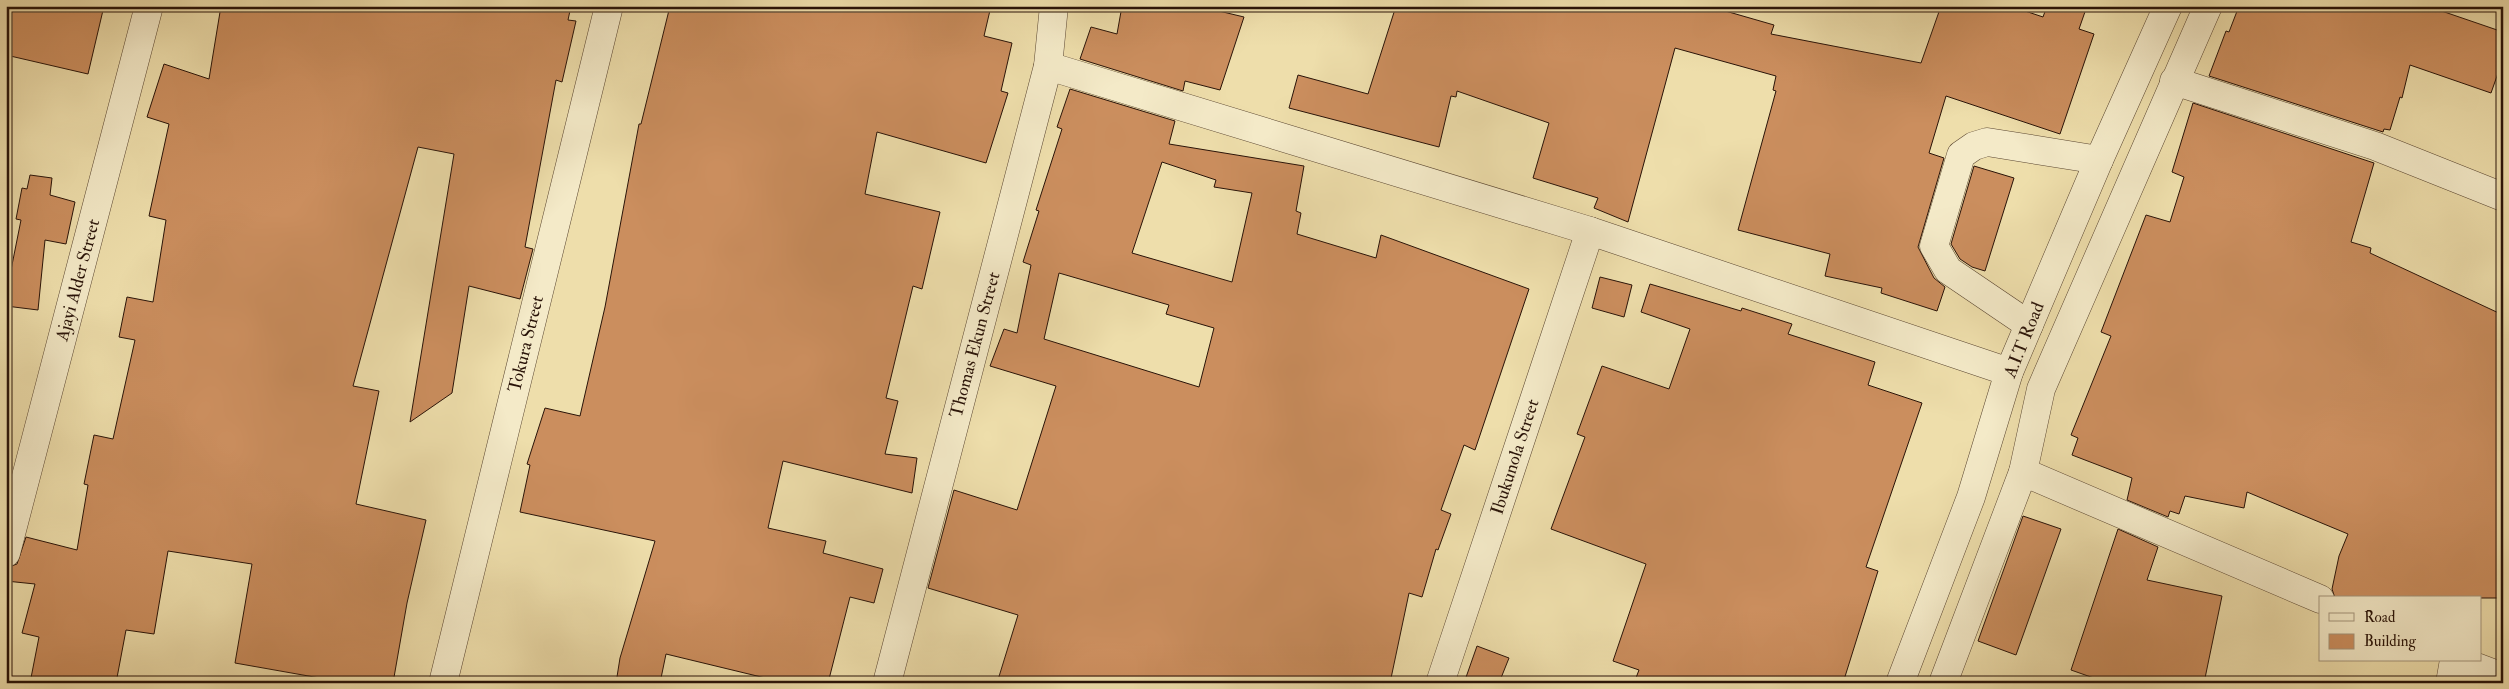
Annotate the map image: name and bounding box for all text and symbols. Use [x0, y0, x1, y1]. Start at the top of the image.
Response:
street label: Ajayi Alder Street [50, 216, 105, 345]
street label: Thomas Ekun Street [944, 269, 1006, 420]
street label: Tokura Street [503, 293, 549, 395]
street label: A.I.T Road [1998, 299, 2050, 382]
street label: Ibukunola Street [1485, 396, 1545, 518]
legend [2319, 596, 2482, 662]
text: Road [2364, 608, 2396, 627]
text: Building [2364, 632, 2416, 651]

